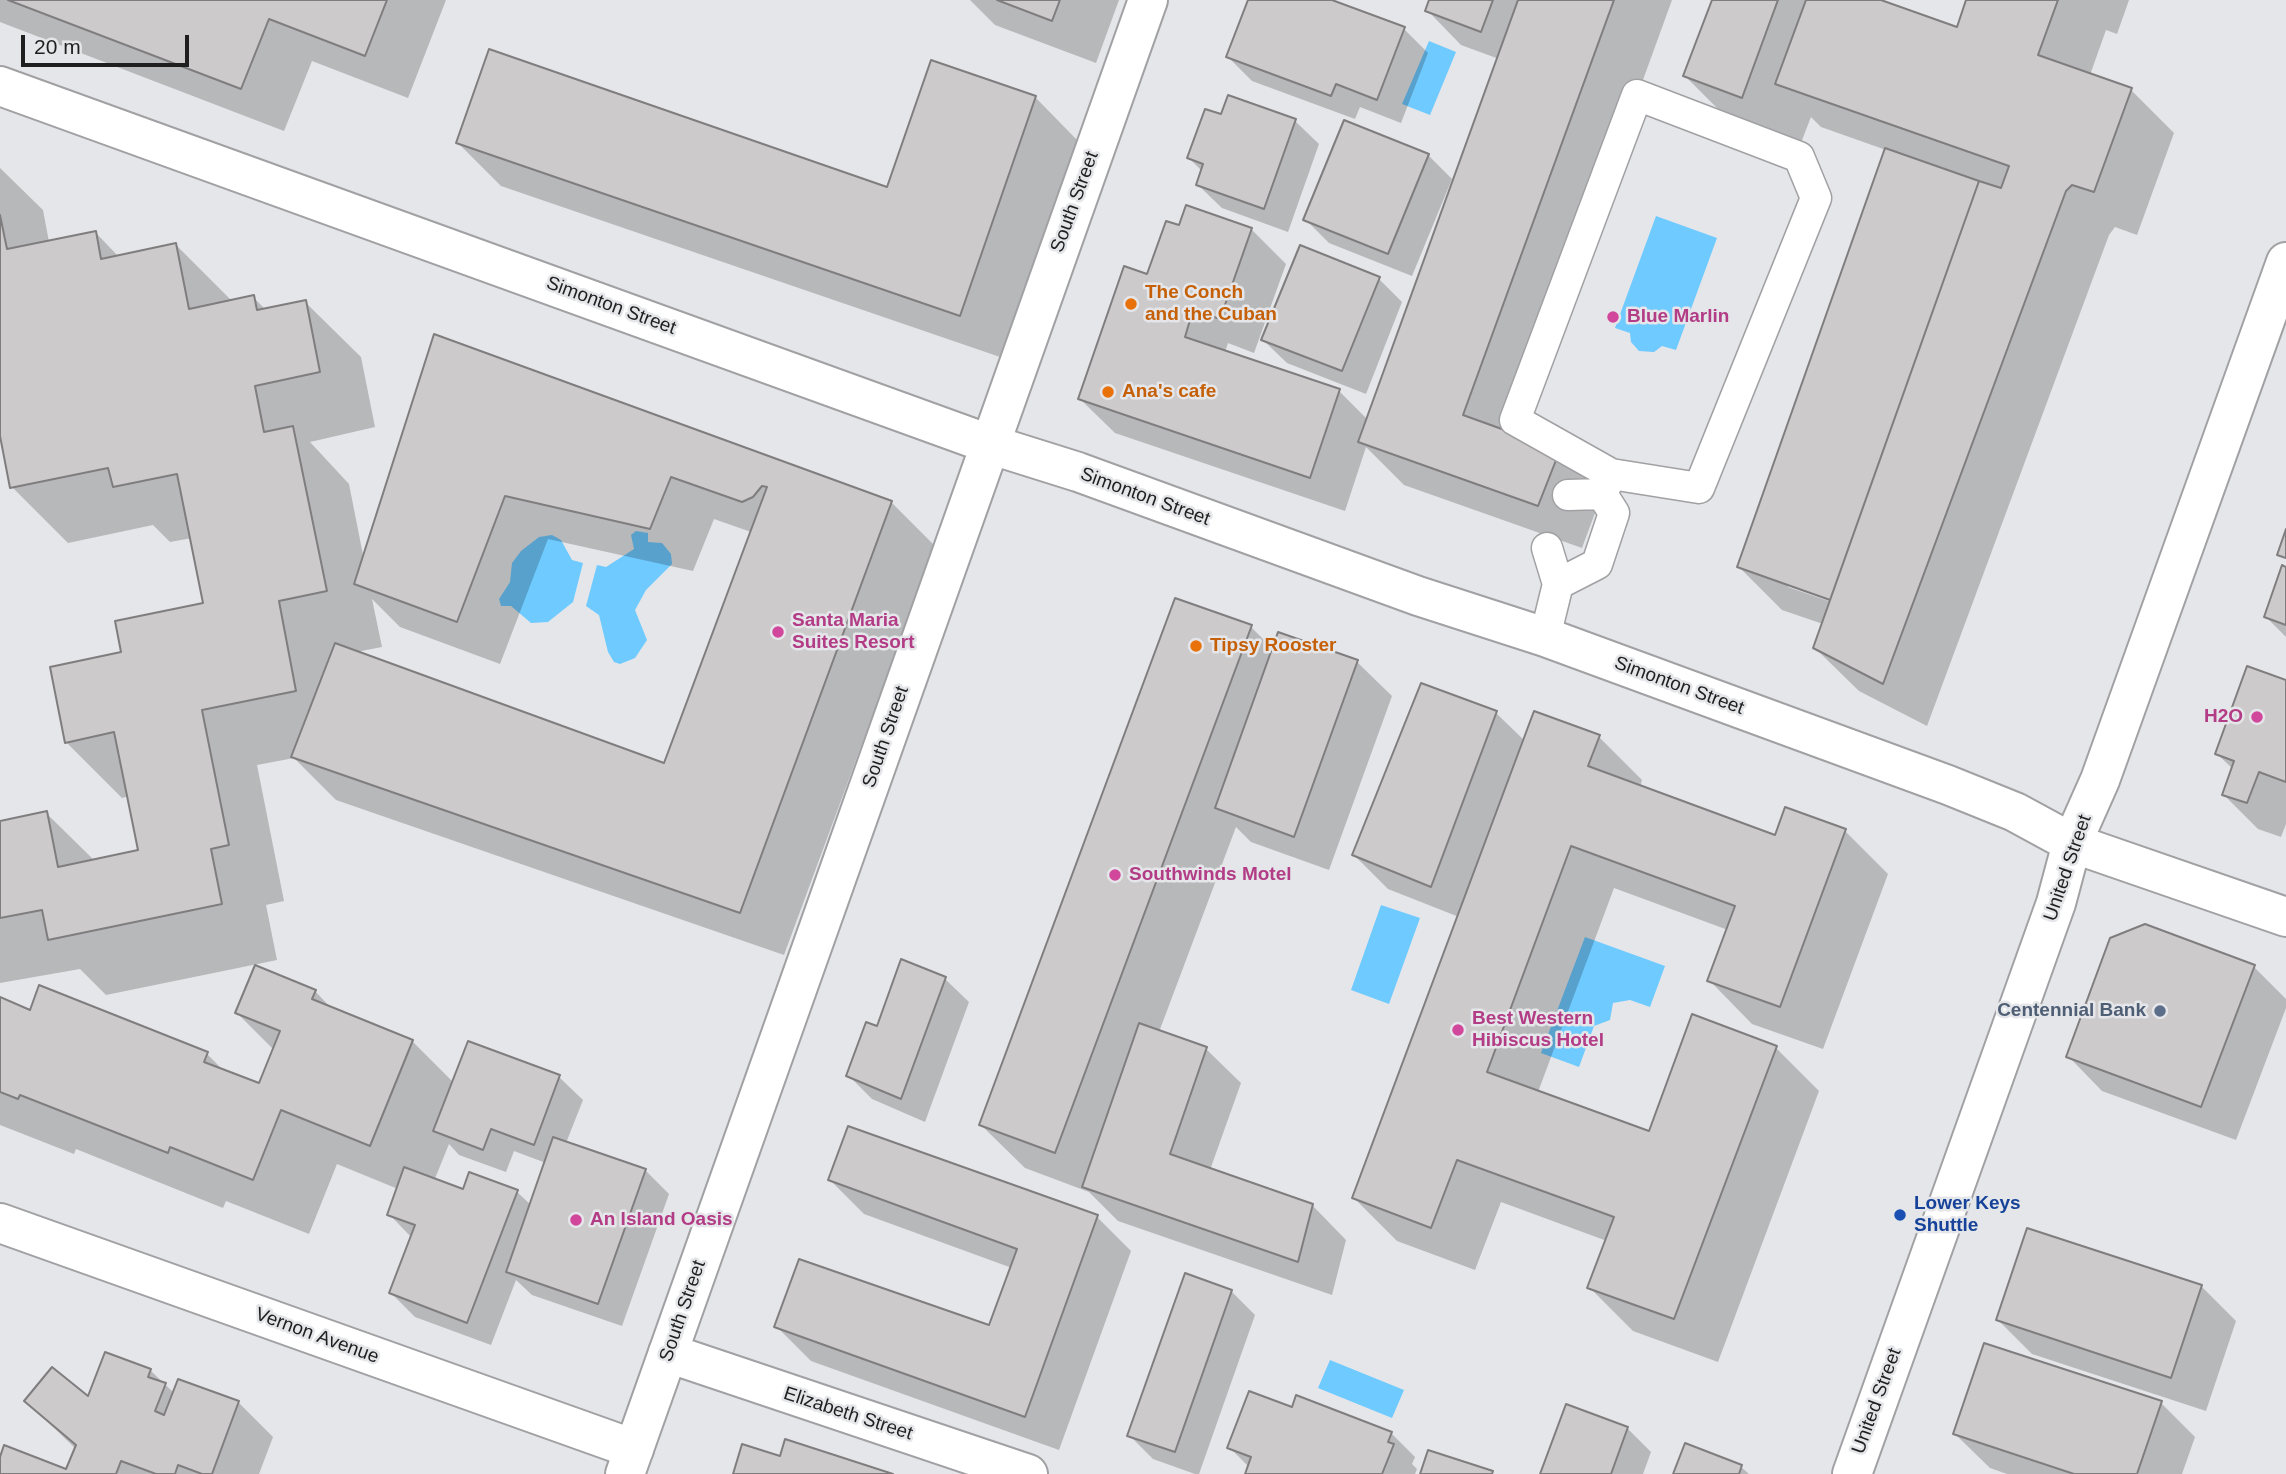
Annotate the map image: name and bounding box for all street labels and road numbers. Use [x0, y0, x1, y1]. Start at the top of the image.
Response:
street label: South Street [1046, 148, 1104, 256]
street label: Simonton Street [543, 272, 679, 340]
street label: Simonton Street [1077, 463, 1213, 531]
street label: Simonton Street [1611, 652, 1747, 720]
street label: South Street [858, 683, 914, 791]
street label: United Street [2039, 812, 2097, 924]
street label: South Street [655, 1257, 711, 1365]
street label: Vernon Avenue [252, 1303, 382, 1369]
street label: United Street [1847, 1345, 1907, 1457]
street label: Elizabeth Street [781, 1382, 915, 1446]

